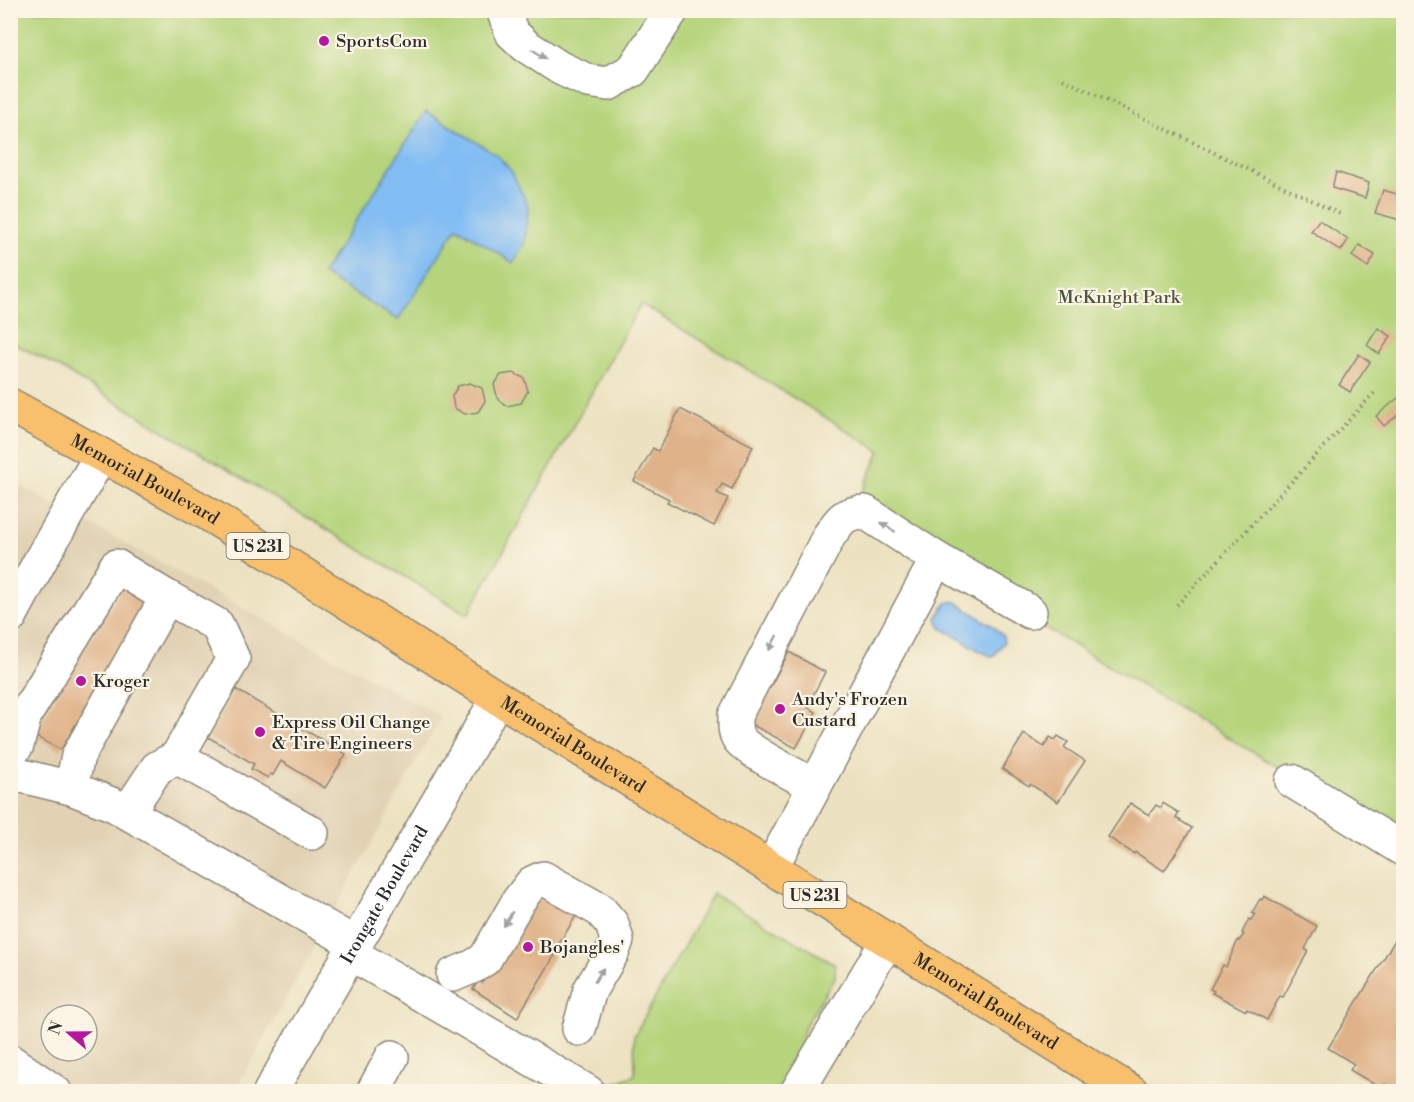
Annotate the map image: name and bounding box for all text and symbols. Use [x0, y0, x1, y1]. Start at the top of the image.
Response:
place label: SportsCom [336, 30, 428, 53]
marker: SportsCom [317, 34, 331, 48]
one-way arrow [531, 49, 547, 60]
park label: McKnight Park [1058, 286, 1182, 309]
street label: Memorial Boulevard [66, 429, 224, 530]
one-way arrow [880, 522, 896, 533]
road number: US 231 [226, 533, 290, 559]
one-way arrow [768, 635, 778, 652]
place label: Kroger [93, 670, 150, 693]
marker: Kroger [74, 674, 88, 688]
place label: Andy's Frozen Custard [791, 688, 908, 732]
street label: Memorial Boulevard [496, 691, 650, 799]
marker: Andy's Frozen Custard [773, 702, 787, 716]
place label: Express Oil Change & Tire Engineers [272, 711, 430, 755]
marker: Express Oil Change & Tire Engineers [253, 725, 267, 739]
street label: Irongate Boulevard [336, 821, 434, 968]
road number: US 231 [784, 882, 846, 908]
one-way arrow [503, 911, 513, 928]
place label: Bojangles' [539, 936, 624, 959]
marker: Bojangles' [521, 940, 535, 954]
street label: Memorial Boulevard [909, 948, 1063, 1056]
one-way arrow [594, 967, 605, 983]
north arrow [39, 1003, 99, 1063]
text: N [44, 1019, 68, 1038]

